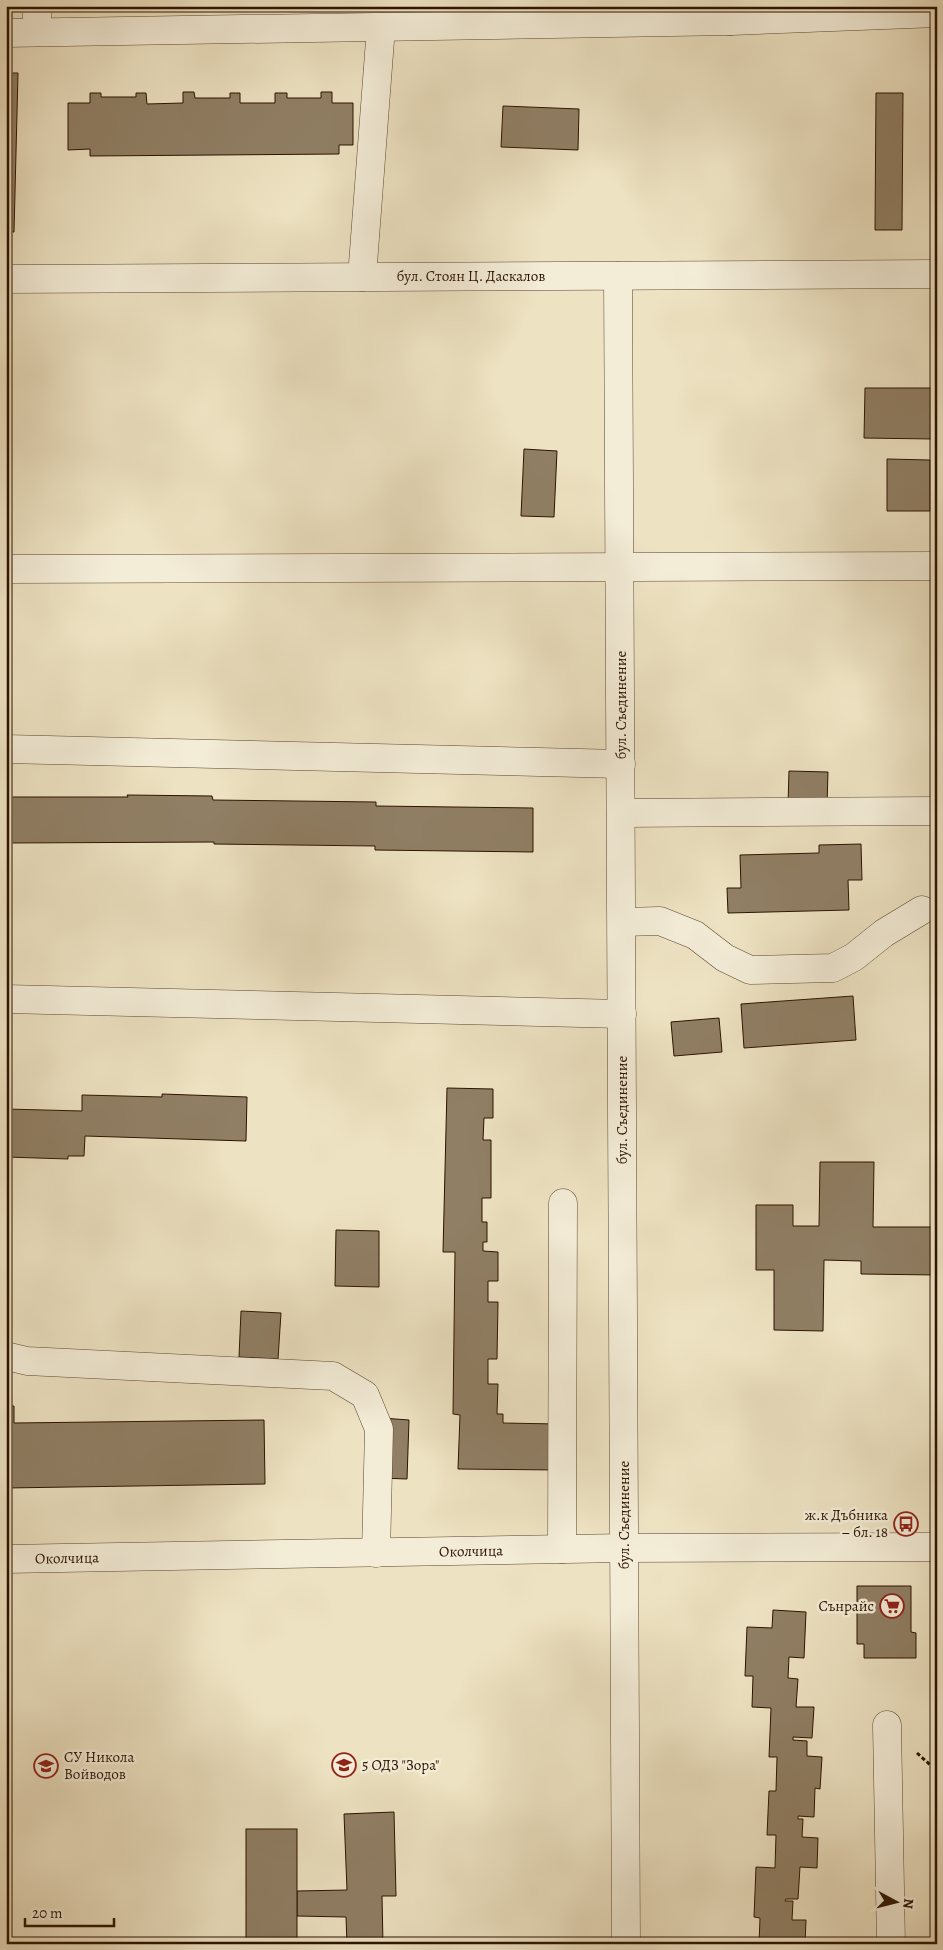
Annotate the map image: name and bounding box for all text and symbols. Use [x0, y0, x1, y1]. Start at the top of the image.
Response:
street label: бул. Стоян Ц. Даскалов [397, 266, 545, 286]
street label: бул. Съединение [611, 650, 631, 759]
street label: бул. Съединение [612, 1055, 632, 1164]
street label: бул. Съединение [614, 1460, 634, 1569]
place label: ж.к Дъбника – бл. 18 [805, 1505, 888, 1542]
bus stop icon: ж.к Дъбника – бл. 18 [893, 1511, 919, 1537]
street label: Околчица [439, 1540, 503, 1562]
street label: Околчица [35, 1547, 99, 1569]
supermarket icon: Сънрайс [879, 1593, 905, 1619]
place label: Сънрайс [818, 1596, 874, 1616]
place label: СУ Никола Войводов [64, 1747, 135, 1784]
school or university icon: 5 ОДЗ "Зора" [331, 1752, 357, 1778]
school or university icon: СУ Никола Войводов [33, 1753, 59, 1779]
place label: 5 ОДЗ "Зора" [362, 1755, 439, 1775]
north arrow [870, 1878, 920, 1928]
scale bar [25, 1895, 114, 1927]
text: N [898, 1897, 918, 1910]
text: 20 m [32, 1903, 63, 1923]

